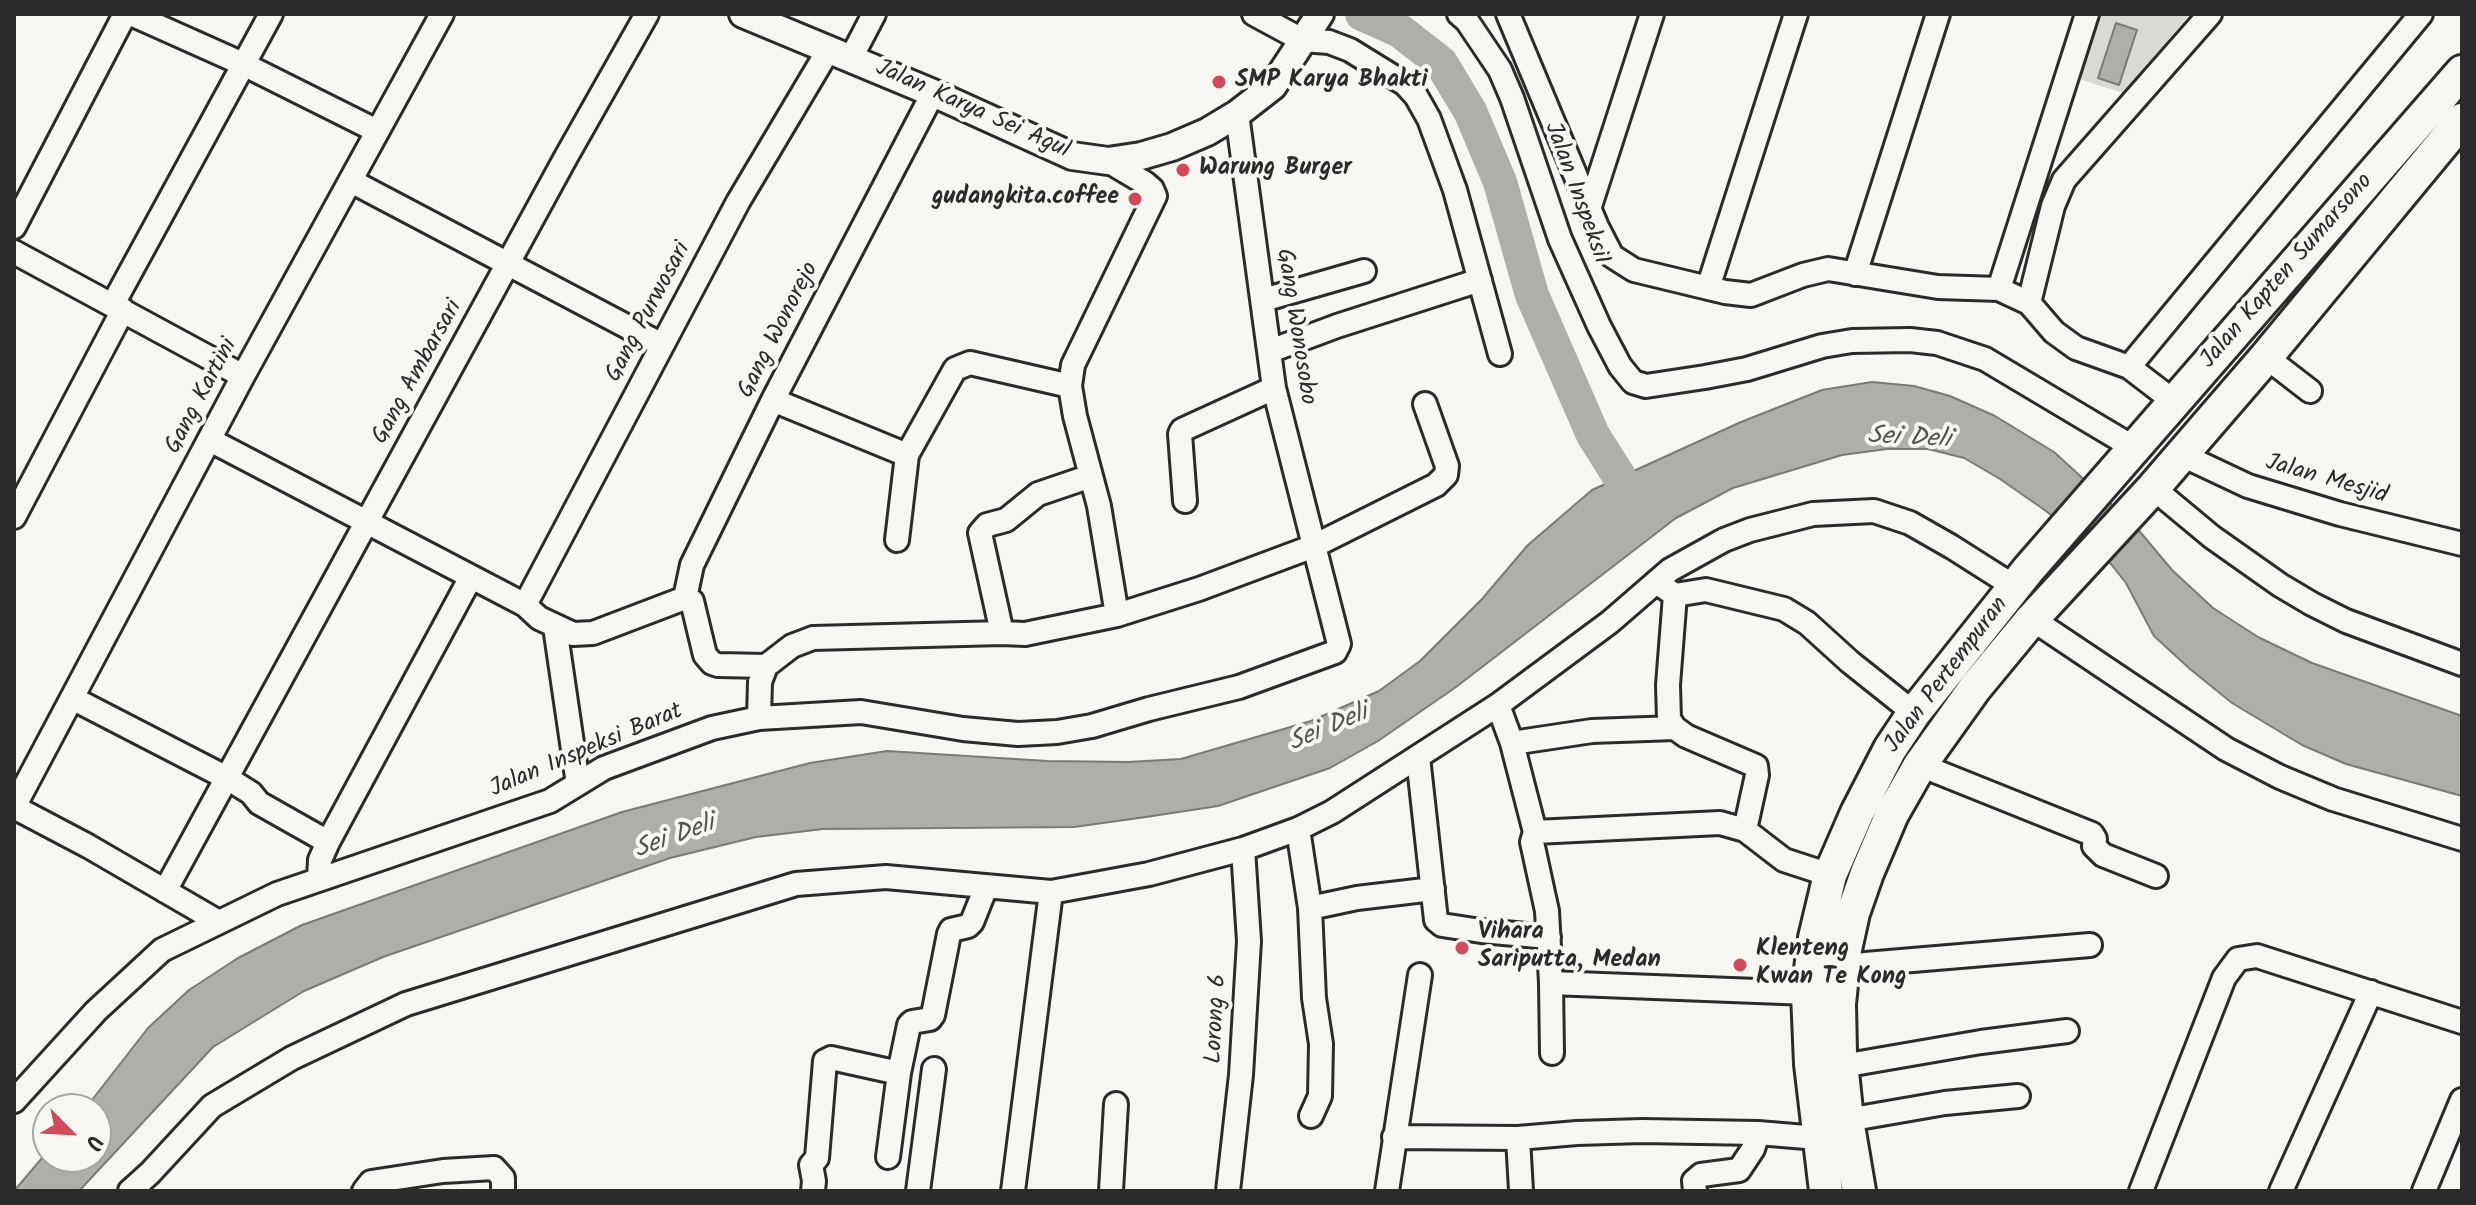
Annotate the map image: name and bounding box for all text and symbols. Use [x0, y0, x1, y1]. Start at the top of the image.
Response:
street label: Jalan Karya Sei Agul [870, 55, 1074, 167]
place label: SMP Karya Bhakti [1235, 68, 1428, 96]
marker: SMP Karya Bhakti [1210, 73, 1228, 91]
street label: Jalan InspeksiI [1536, 119, 1614, 269]
place label: Warung Burger [1199, 156, 1352, 184]
marker: Warung Burger [1174, 161, 1192, 179]
street label: Jalan Kapten Sumarsono [2196, 169, 2380, 375]
place label: gudangkita.coffee [932, 185, 1119, 213]
marker: gudangkita.coffee [1126, 190, 1144, 208]
street label: Gang Purwosari [601, 238, 699, 388]
street label: Gang Wonosobo [1267, 247, 1321, 407]
street label: Gang Wonorejo [733, 258, 827, 404]
street label: Gang Ambarsari [368, 296, 470, 450]
street label: Gang Kartini [161, 334, 245, 460]
water label: Sei Deli [1867, 422, 1951, 458]
street label: Jalan Mesjid [2262, 450, 2390, 512]
street label: Jalan Pertempuran [1880, 592, 2016, 760]
street label: Jalan Inspeksi Barat [486, 698, 688, 806]
water label: Sei Deli [1285, 699, 1373, 761]
water label: Sei Deli [631, 810, 719, 868]
place label: Vihara Sariputta, Medan [1478, 920, 1661, 976]
place label: Klenteng Kwan Te Kong [1756, 937, 1907, 993]
marker: Vihara Sariputta, Medan [1453, 939, 1471, 957]
marker: Klenteng Kwan Te Kong [1731, 956, 1749, 974]
street label: Lorong 6 [1201, 973, 1235, 1065]
north arrow [32, 1093, 112, 1173]
text: U [74, 1129, 111, 1155]

